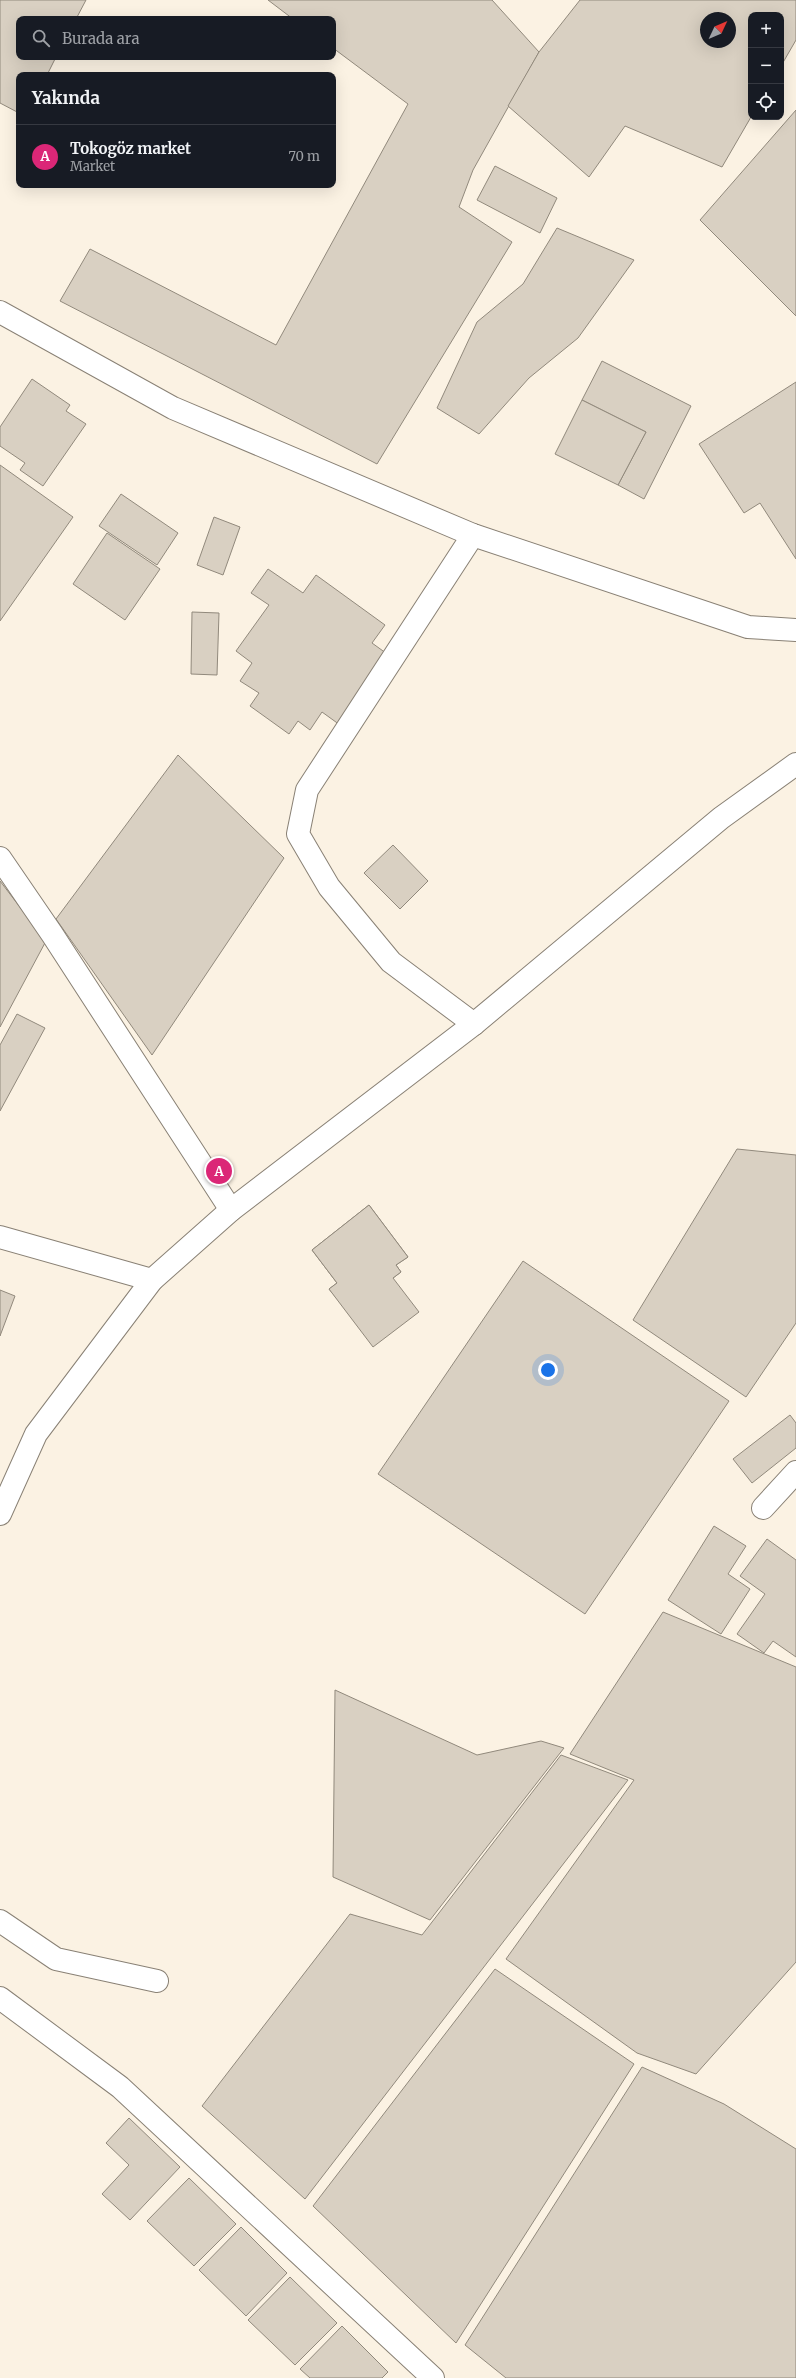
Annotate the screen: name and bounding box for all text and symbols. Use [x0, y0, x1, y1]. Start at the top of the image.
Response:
north arrow [700, 12, 736, 48]
map controls [748, 12, 784, 120]
button: + [748, 12, 784, 48]
search box [16, 16, 336, 60]
icon: search [30, 27, 52, 49]
text: Burada ara [62, 29, 140, 48]
button: − [748, 48, 784, 84]
button: locate [748, 84, 784, 120]
text: Yakında [32, 87, 100, 109]
text: Tokogöz market [70, 139, 191, 158]
text: A [40, 148, 50, 165]
text: 70 m [289, 148, 320, 165]
text: Market [70, 158, 115, 175]
pin: A [206, 1156, 232, 1186]
your location [538, 1360, 558, 1380]

